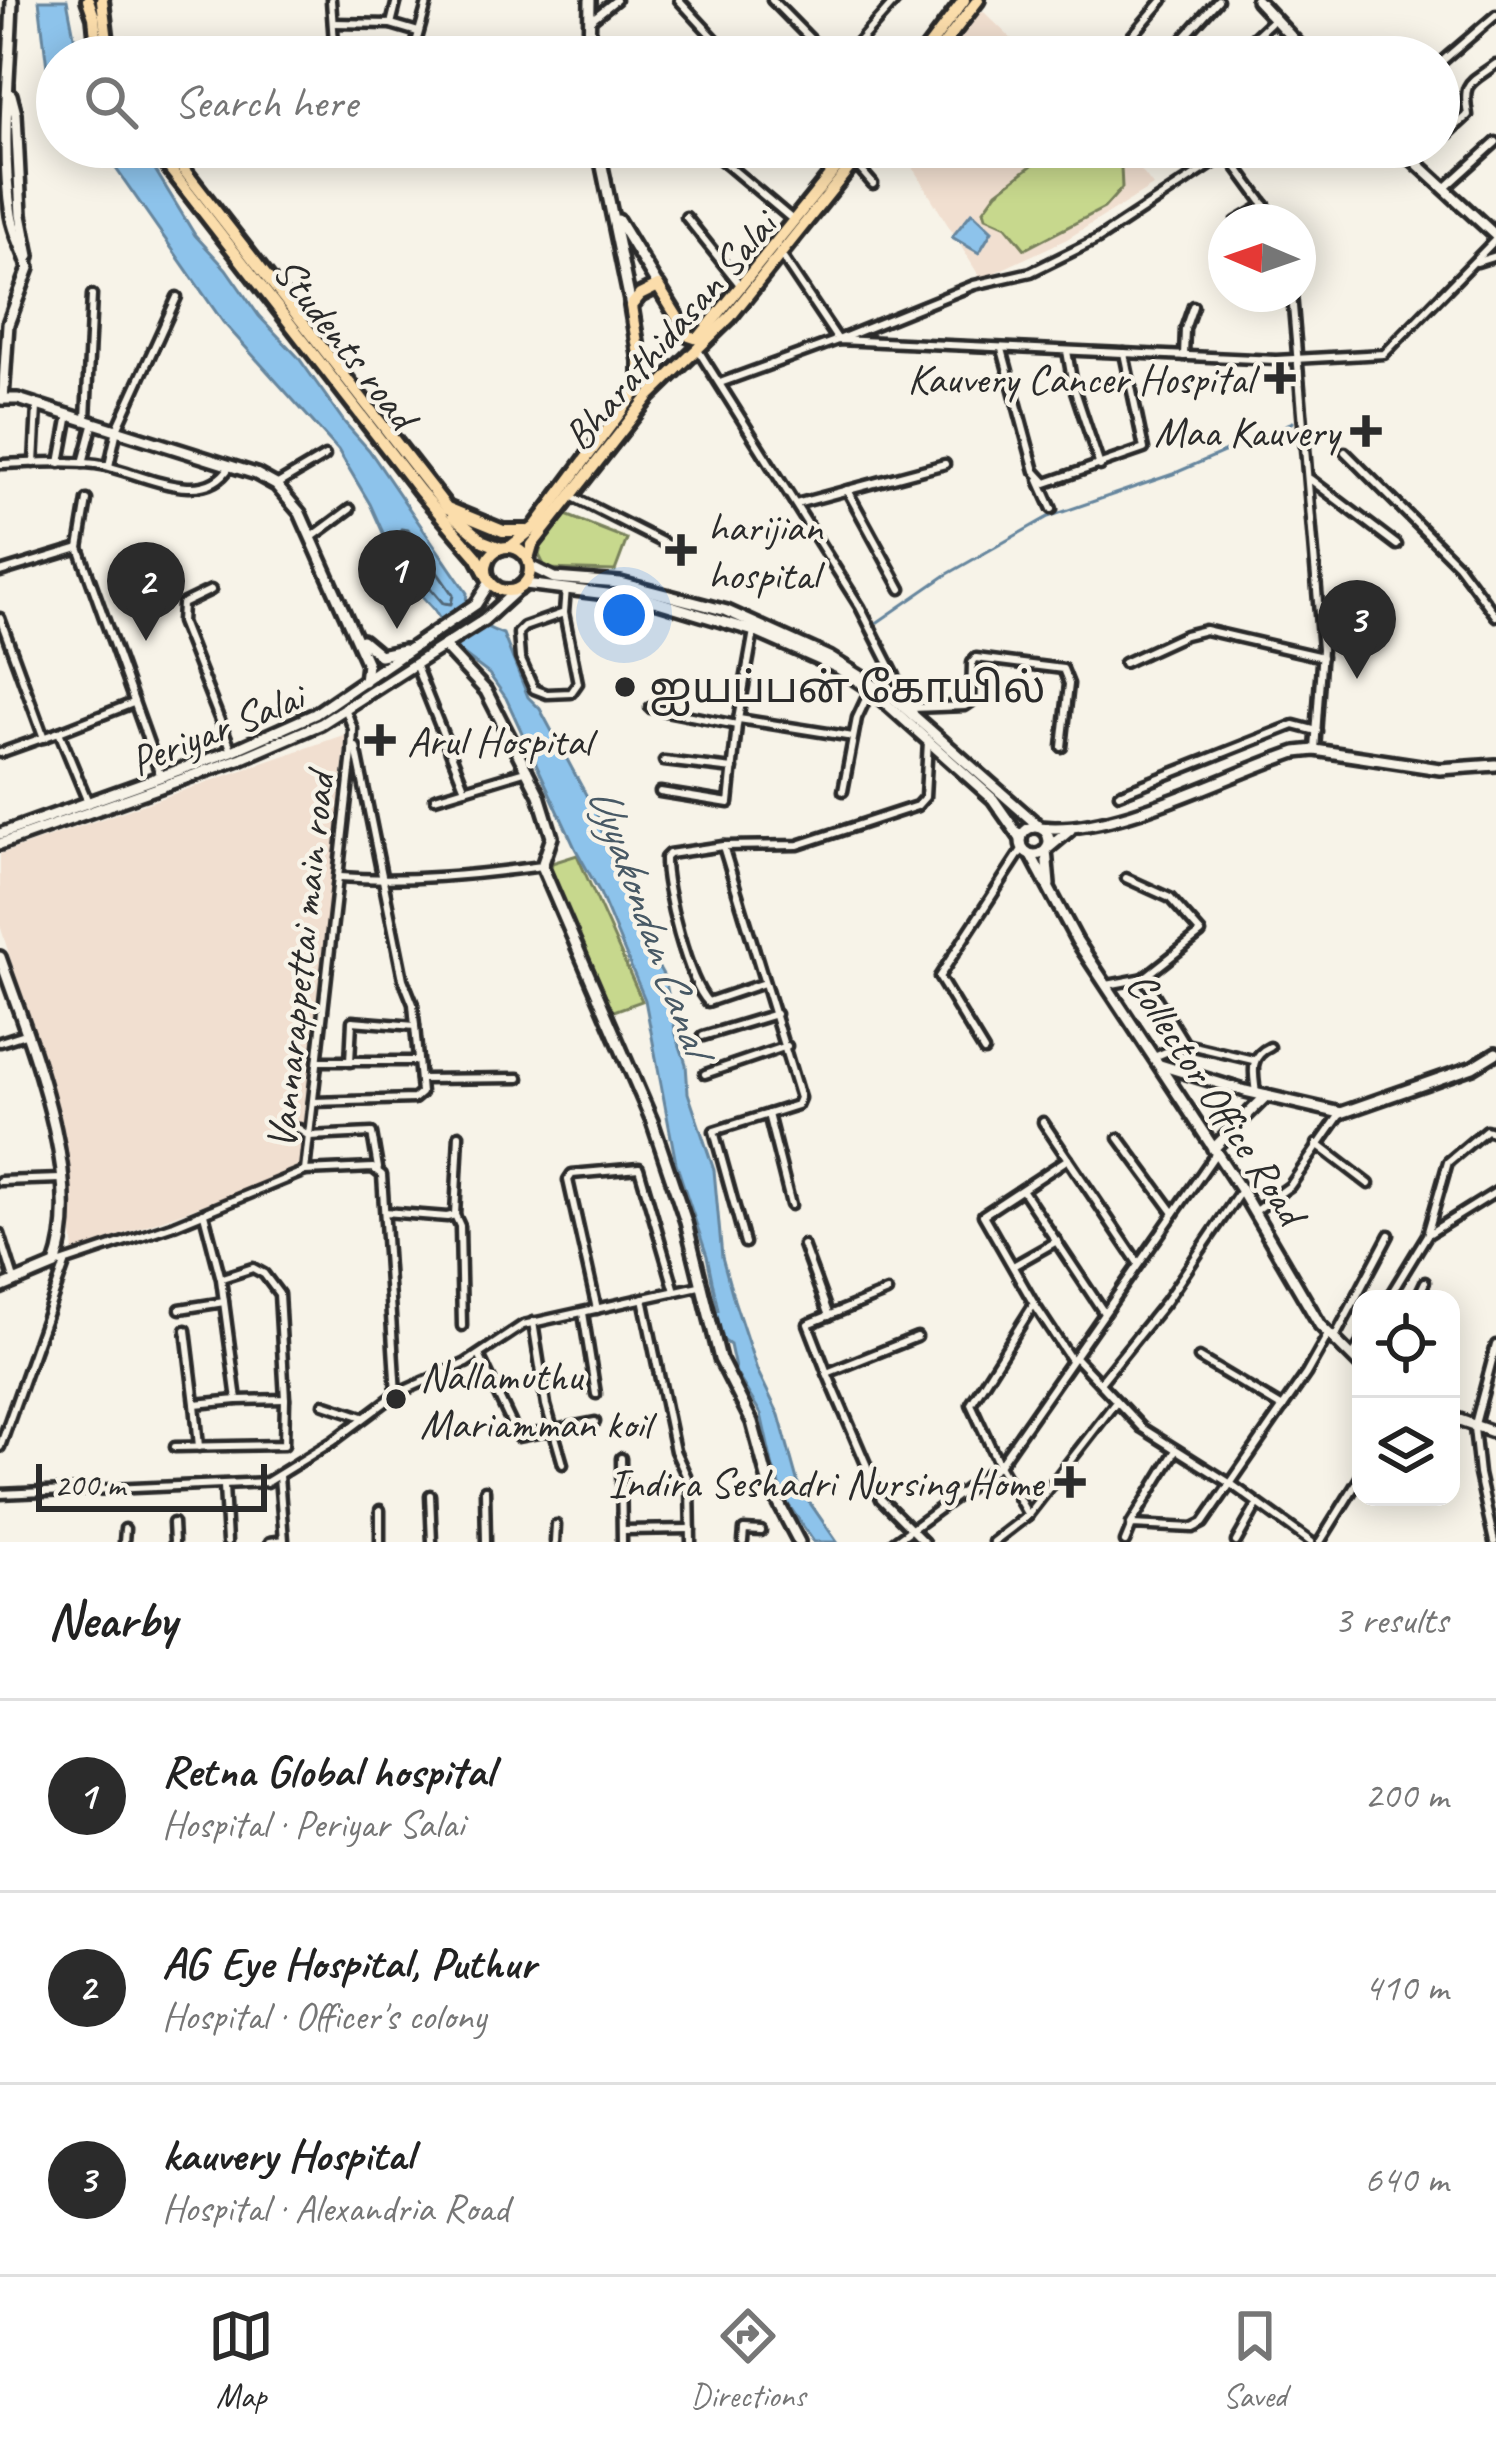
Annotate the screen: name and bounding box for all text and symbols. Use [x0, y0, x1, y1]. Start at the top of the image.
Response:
search box [36, 36, 1460, 168]
icon: search [78, 69, 144, 135]
text: Search here [174, 74, 357, 131]
street label: Bharathidasan Salai [552, 197, 792, 461]
north arrow [1208, 204, 1316, 312]
street label: Students road [261, 247, 432, 444]
place label: Kauvery Cancer Hospital [908, 353, 1260, 406]
marker: Kauvery Cancer Hospital [1264, 362, 1296, 394]
place label: Maa Kauvery [1154, 406, 1343, 459]
marker: Maa Kauvery [1350, 415, 1382, 447]
place label: harijian hospital [708, 501, 825, 602]
pin: 1 [358, 530, 436, 629]
marker: harijian hospital [665, 534, 697, 566]
pin: 2 [107, 542, 185, 641]
pin: 3 [1318, 580, 1396, 679]
your location [594, 585, 654, 645]
place label: ஐயப்பன் கோயில் [649, 662, 1045, 716]
street label: Periyar Salai [122, 669, 316, 788]
marker: ஐயப்பன் கோயில் [612, 674, 638, 700]
place label: Arul Hospital [407, 715, 598, 768]
marker: Arul Hospital [364, 724, 396, 756]
street label: Vannarappettai main road [254, 764, 347, 1152]
water label: Uyyakondan Canal [575, 779, 729, 1074]
street label: Collector Office Road [1114, 962, 1321, 1240]
map controls [1352, 1290, 1460, 1506]
button: locate [1352, 1290, 1460, 1398]
place label: Nallamuthu Mariamman koil [420, 1350, 657, 1451]
marker: Nallamuthu Mariamman koil [383, 1386, 409, 1412]
button: layers [1352, 1398, 1460, 1506]
place label: Indira Seshadri Nursing Home [608, 1457, 1045, 1510]
scale bar [36, 1458, 267, 1511]
text: 200 m [54, 1464, 125, 1506]
marker: Indira Seshadri Nursing Home [1054, 1466, 1086, 1498]
text: Nearby [48, 1588, 176, 1652]
text: 3 results [1334, 1596, 1448, 1645]
text: Retna Global hospital [162, 1743, 493, 1800]
text: 1 [78, 1771, 96, 1820]
text: 200 m [1364, 1771, 1448, 1820]
text: Hospital · Periyar Salai [162, 1800, 464, 1849]
text: AG Eye Hospital, Puthur [162, 1935, 535, 1992]
text: 2 [78, 1963, 96, 2012]
text: 410 m [1364, 1963, 1448, 2012]
text: Hospital · Officer's colony [162, 1992, 486, 2041]
text: kauvery Hospital [162, 2127, 413, 2184]
text: 3 [78, 2155, 96, 2204]
text: 640 m [1364, 2155, 1448, 2204]
text: Hospital · Alexandria Road [162, 2184, 509, 2233]
tab: Map [208, 2303, 274, 2417]
tab: Directions [691, 2303, 805, 2417]
tab: Saved [1222, 2303, 1288, 2417]

